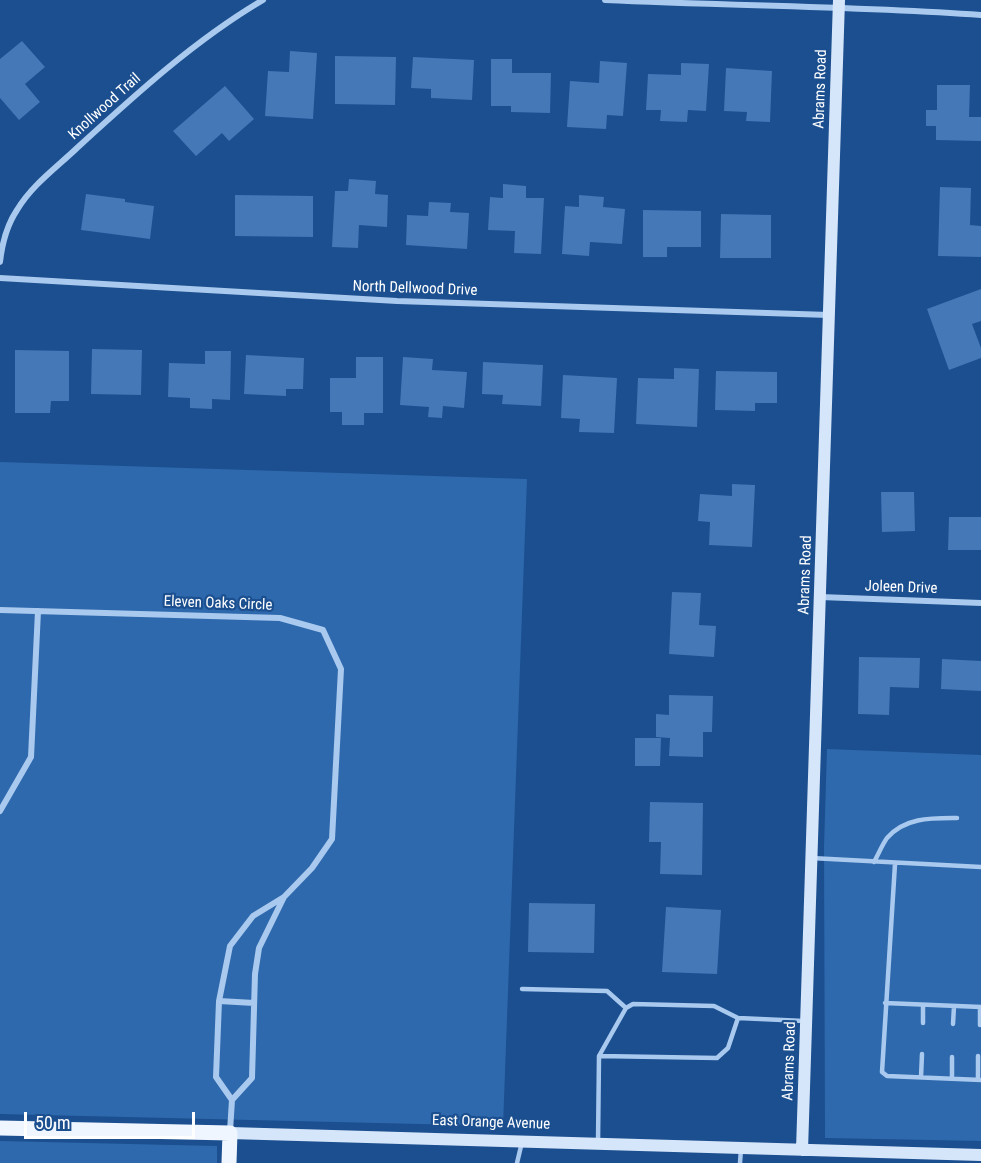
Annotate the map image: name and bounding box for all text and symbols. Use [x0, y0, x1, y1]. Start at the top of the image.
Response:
street label: Abrams Road [811, 49, 831, 129]
street label: Knollwood Trail [65, 70, 145, 144]
street label: North Dellwood Drive [352, 278, 478, 300]
street label: Abrams Road [796, 535, 816, 615]
street label: Joleen Drive [864, 578, 938, 598]
street label: Eleven Oaks Circle [163, 593, 273, 615]
street label: Abrams Road [780, 1021, 800, 1101]
scale bar [27, 1100, 198, 1138]
text: 50 m [35, 1112, 70, 1133]
street label: East Orange Avenue [432, 1112, 550, 1134]

